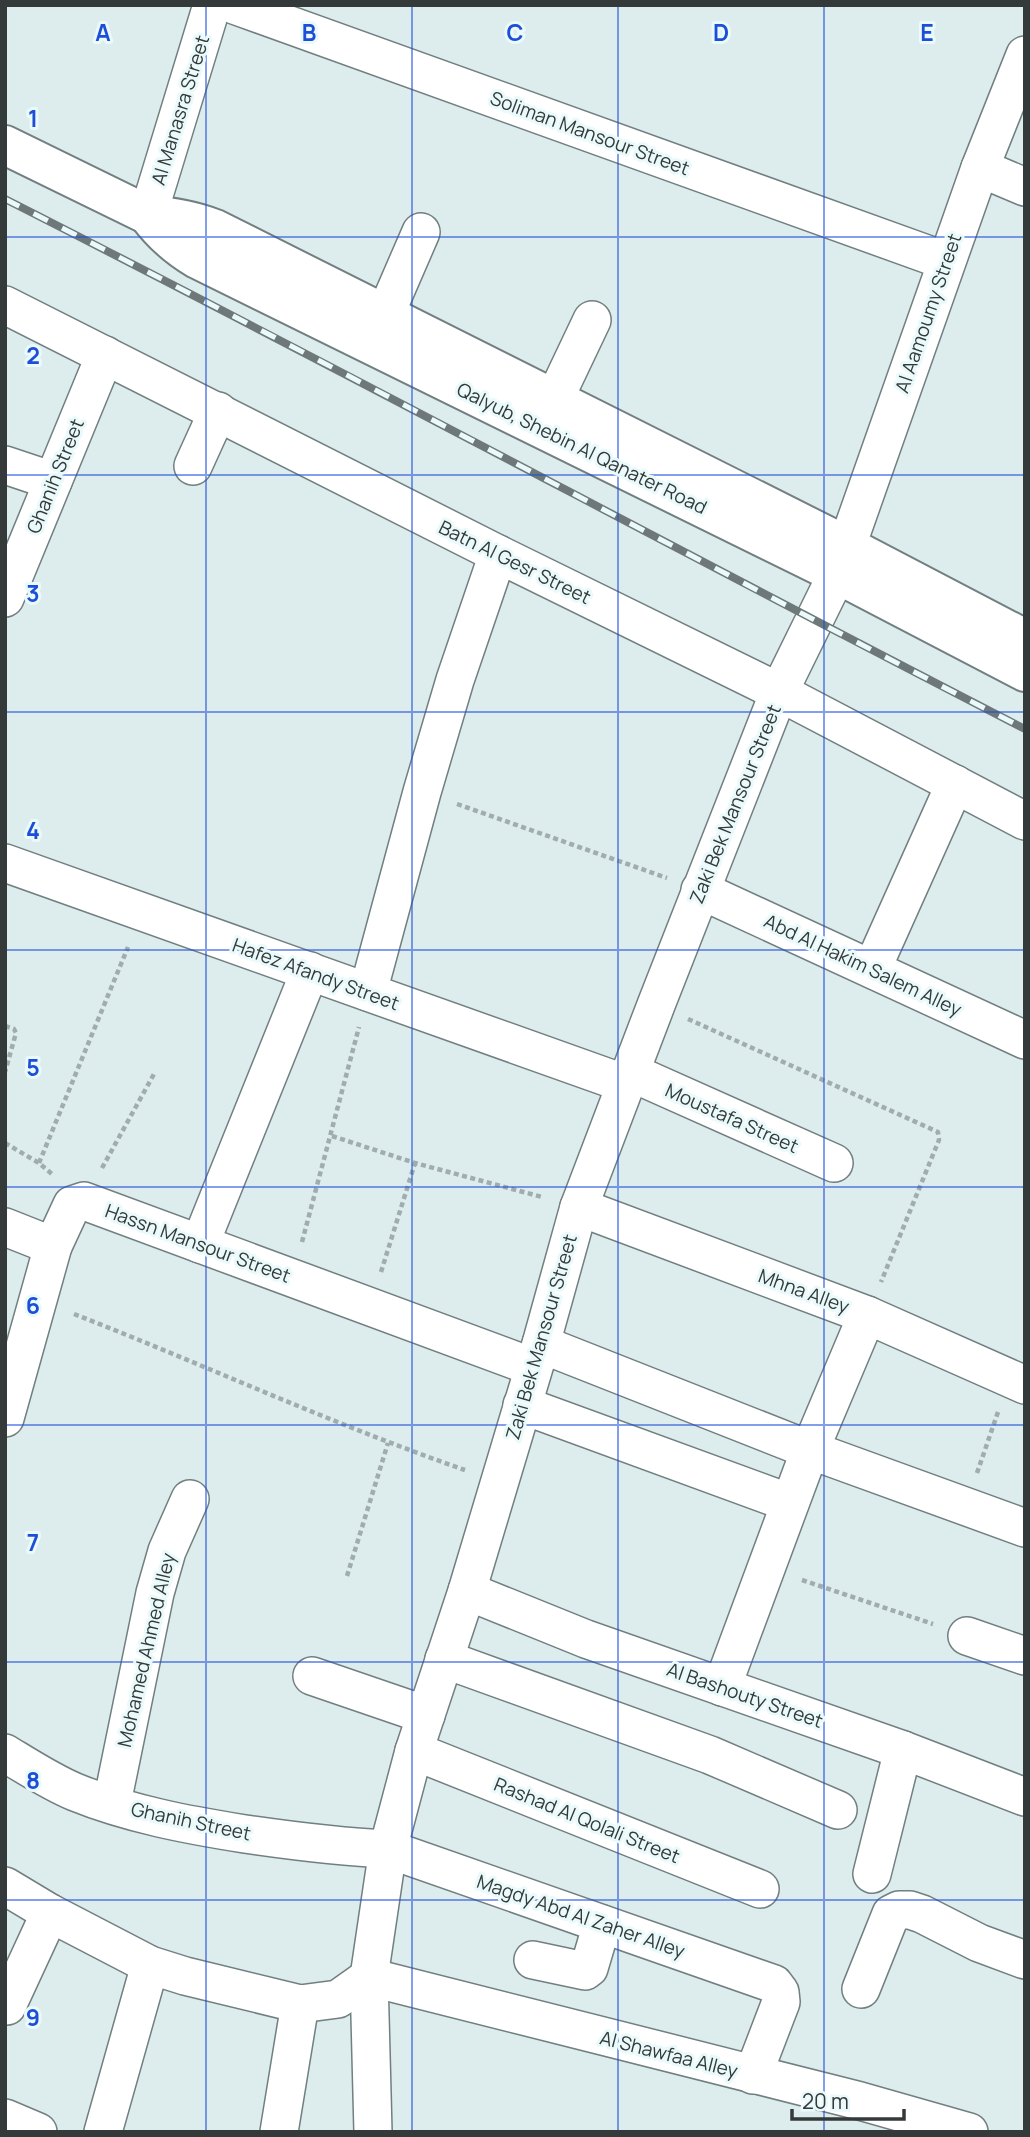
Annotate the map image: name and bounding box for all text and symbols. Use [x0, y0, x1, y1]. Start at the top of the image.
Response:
text: A [95, 16, 111, 48]
text: B [302, 16, 316, 48]
text: C [507, 16, 524, 48]
text: D [713, 16, 729, 48]
text: E [920, 16, 934, 48]
street label: Al Manasra Street [145, 32, 215, 188]
street label: Soliman Mansour Street [487, 85, 693, 181]
text: 1 [28, 102, 38, 134]
street label: Al Aamoumy Street [889, 230, 967, 396]
text: 2 [26, 339, 40, 371]
street label: Qalyub, Shebin Al Qanater Road [453, 376, 711, 520]
street label: Ghanih Street [20, 415, 90, 537]
street label: Batn Al Gesr Street [435, 514, 595, 610]
text: 3 [26, 577, 40, 609]
street label: Zaki Bek Mansour Street [683, 701, 787, 907]
text: 4 [26, 814, 40, 846]
street label: Abd Al Hakim Salem Alley [760, 908, 966, 1022]
street label: Hafez Afandy Street [229, 932, 403, 1016]
text: 5 [26, 1051, 40, 1083]
street label: Moustafa Street [661, 1077, 803, 1159]
street label: Hassn Mansour Street [102, 1197, 294, 1289]
street label: Zaki Bek Mansour Street [499, 1231, 583, 1443]
street label: Mhna Alley [755, 1263, 853, 1319]
text: 6 [26, 1289, 40, 1321]
text: 7 [27, 1526, 39, 1558]
street label: Mohamed Ahmed Alley [111, 1550, 181, 1750]
street label: Al Bashouty Street [664, 1656, 826, 1734]
text: 8 [26, 1764, 40, 1796]
street label: Rashad Al Qolali Street [490, 1771, 684, 1869]
street label: Ghanih Street [129, 1796, 253, 1846]
street label: Magdy Abd Al Zaher Alley [473, 1868, 689, 1964]
text: 9 [26, 2001, 40, 2033]
street label: Al Shawfaa Alley [597, 2024, 741, 2084]
scale bar [792, 2078, 904, 2122]
text: 20 m [802, 2087, 849, 2115]

